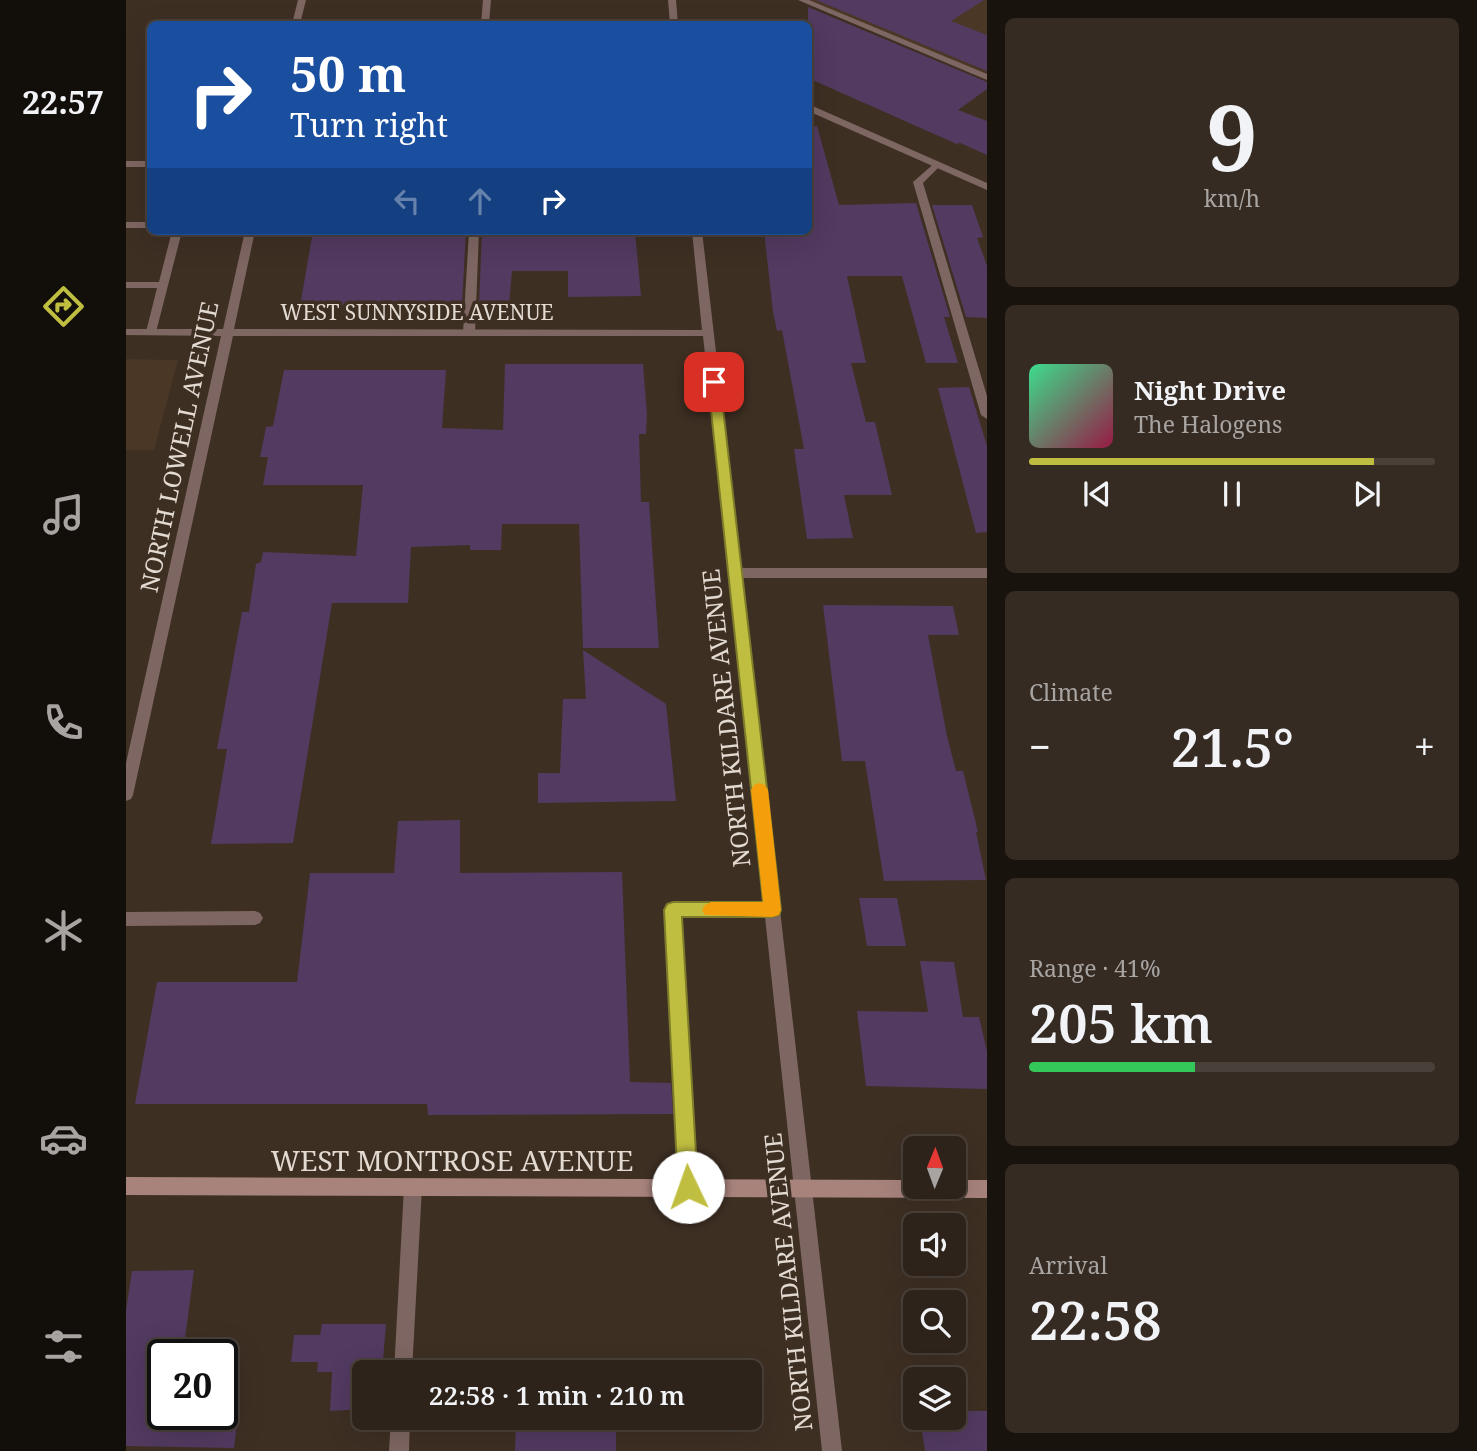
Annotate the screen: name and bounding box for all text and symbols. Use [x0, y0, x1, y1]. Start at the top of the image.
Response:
text: 50 m [290, 40, 406, 106]
icon: right [175, 49, 266, 140]
text: 9 [1206, 74, 1258, 198]
text: 22:57 [22, 80, 104, 123]
text: Turn right [290, 103, 448, 146]
icon: left [388, 182, 426, 220]
icon: ahead [461, 182, 499, 220]
icon: right [534, 182, 572, 220]
text: km/h [1204, 182, 1260, 214]
icon: directions [39, 282, 88, 331]
street label: NORTH LOWELL AVENUE [132, 298, 225, 595]
street label: WEST SUNNYSIDE AVENUE [280, 298, 554, 326]
pin [684, 352, 744, 412]
icon: arrive [695, 363, 733, 401]
text: Night Drive [1134, 372, 1286, 408]
text: The Halogens [1134, 408, 1282, 440]
icon: previous [1078, 475, 1116, 513]
icon: pause [1213, 475, 1251, 513]
icon: next [1348, 475, 1386, 513]
icon: music [39, 490, 88, 539]
street label: NORTH KILDARE AVENUE [693, 568, 758, 869]
text: Climate [1029, 676, 1113, 708]
icon: phone [39, 698, 88, 747]
text: 21.5° [1171, 711, 1294, 782]
text: − [1029, 720, 1051, 772]
text: + [1414, 720, 1435, 772]
icon: climate [39, 906, 88, 955]
text: Range · 41% [1029, 952, 1161, 984]
text: 205 km [1029, 987, 1213, 1058]
icon: car [39, 1114, 88, 1163]
street label: NORTH KILDARE AVENUE [755, 1132, 820, 1433]
north arrow [903, 1136, 966, 1199]
map controls [903, 1136, 966, 1430]
street label: WEST MONTROSE AVENUE [271, 1141, 633, 1179]
position arrow [651, 1150, 725, 1224]
button: sound [903, 1213, 966, 1276]
text: Arrival [1029, 1249, 1108, 1281]
text: 22:58 [1029, 1284, 1162, 1355]
button: search [903, 1290, 966, 1353]
icon: filters [39, 1322, 88, 1371]
speed limit sign: 20 [147, 1339, 238, 1430]
button: layers [903, 1367, 966, 1430]
text: 22:58 · 1 min · 210 m [429, 1377, 685, 1413]

